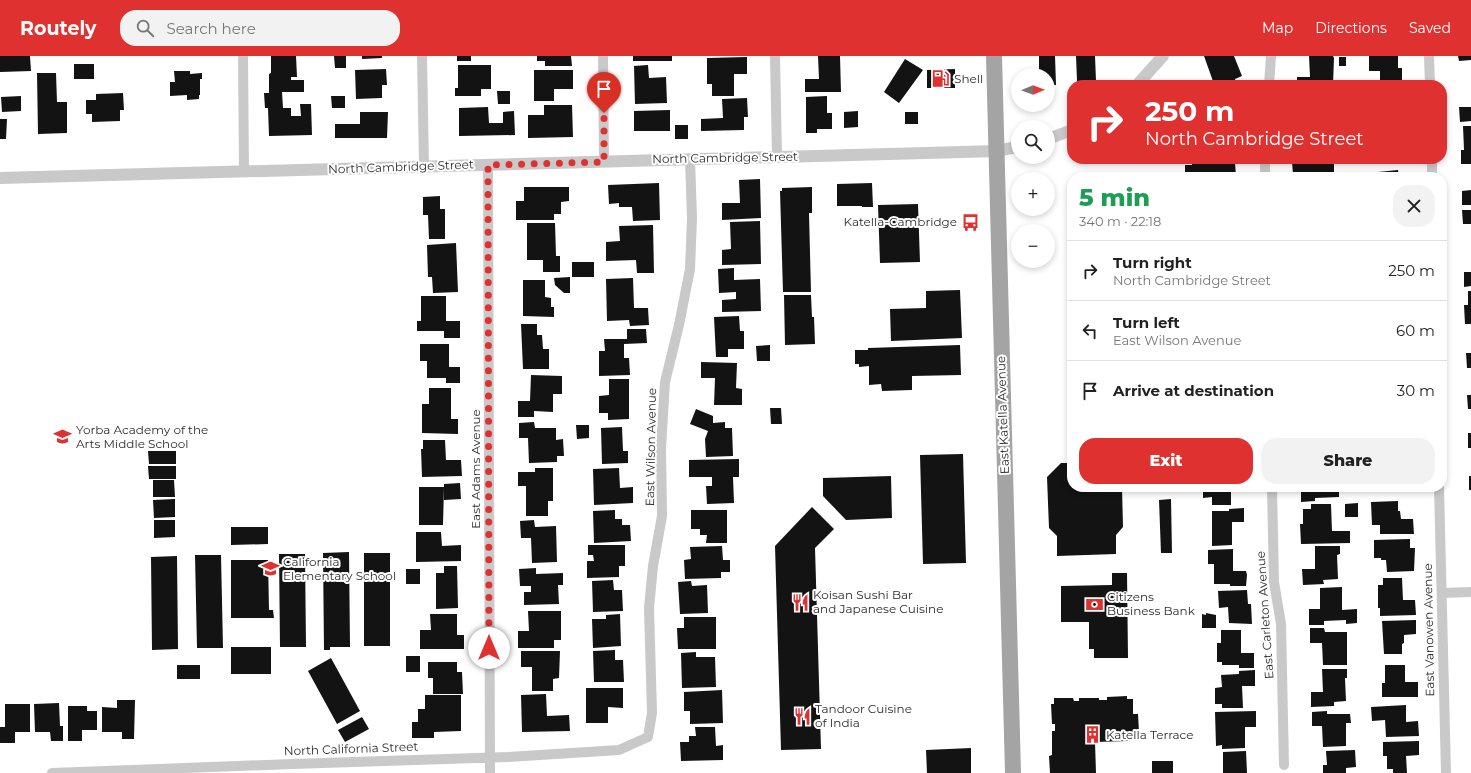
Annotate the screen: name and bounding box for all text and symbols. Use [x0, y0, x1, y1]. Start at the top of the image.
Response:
search box [120, 10, 400, 46]
text: Routely [20, 17, 96, 40]
icon: search [134, 17, 156, 39]
text: Search here [166, 19, 256, 38]
text: Map [1262, 19, 1293, 37]
text: Directions [1315, 19, 1387, 37]
text: Saved [1409, 19, 1451, 37]
north arrow [1011, 68, 1055, 112]
map controls [1011, 68, 1055, 268]
fuel station icon: Shell [931, 69, 951, 89]
place label: Shell [954, 71, 983, 86]
pin [587, 72, 621, 113]
icon: arrive [593, 78, 615, 100]
text: 250 m [1145, 94, 1235, 128]
icon: right [1079, 96, 1131, 148]
button: search [1011, 120, 1055, 164]
text: North Cambridge Street [1145, 128, 1364, 150]
street label: North Cambridge Street [652, 149, 798, 166]
street label: North Cambridge Street [328, 156, 474, 177]
button: + [1011, 172, 1055, 216]
text: 5 min [1079, 183, 1150, 212]
button: close [1393, 185, 1435, 227]
bus stop icon: Katella-Cambridge [960, 212, 980, 232]
text: 340 m · 22:18 [1079, 213, 1161, 229]
place label: Katella-Cambridge [844, 214, 957, 229]
button: − [1011, 224, 1055, 268]
text: Turn right [1113, 253, 1192, 272]
icon: right [1079, 260, 1101, 282]
text: 250 m [1388, 261, 1435, 280]
text: North Cambridge Street [1113, 272, 1271, 288]
text: Turn left [1113, 313, 1180, 332]
icon: left [1079, 320, 1101, 342]
text: 60 m [1396, 321, 1435, 340]
text: East Wilson Avenue [1113, 332, 1241, 348]
street label: East Katella Avenue [993, 356, 1012, 474]
icon: arrive [1079, 380, 1101, 402]
text: Arrive at destination [1113, 381, 1274, 400]
text: 30 m [1397, 381, 1435, 400]
street label: East Wilson Avenue [642, 388, 659, 506]
street label: East Adams Avenue [468, 409, 483, 529]
place label: Yorba Academy of the Arts Middle School [76, 422, 208, 451]
school or university icon: Yorba Academy of the Arts Middle School [53, 427, 73, 447]
button: Exit [1079, 438, 1253, 484]
button: Share [1261, 438, 1435, 484]
street label: East Carleton Avenue [1253, 551, 1276, 680]
place label: California Elementary School [283, 554, 396, 583]
school or university icon: California Elementary School [260, 559, 280, 579]
street label: East Vanowen Avenue [1420, 563, 1437, 697]
place label: Koisan Sushi Bar and Japanese Cuisine [813, 587, 943, 616]
place label: Citizens Business Bank [1107, 589, 1196, 618]
restaurant icon: Koisan Sushi Bar and Japanese Cuisine [790, 592, 810, 612]
bank icon: Citizens Business Bank [1084, 594, 1104, 614]
position arrow [468, 627, 510, 669]
place label: Tandoor Cuisine of India [815, 701, 912, 730]
restaurant icon: Tandoor Cuisine of India [792, 706, 812, 726]
building icon: Katella Terrace [1083, 725, 1103, 745]
place label: Katella Terrace [1106, 727, 1194, 742]
street label: North California Street [284, 739, 419, 758]

